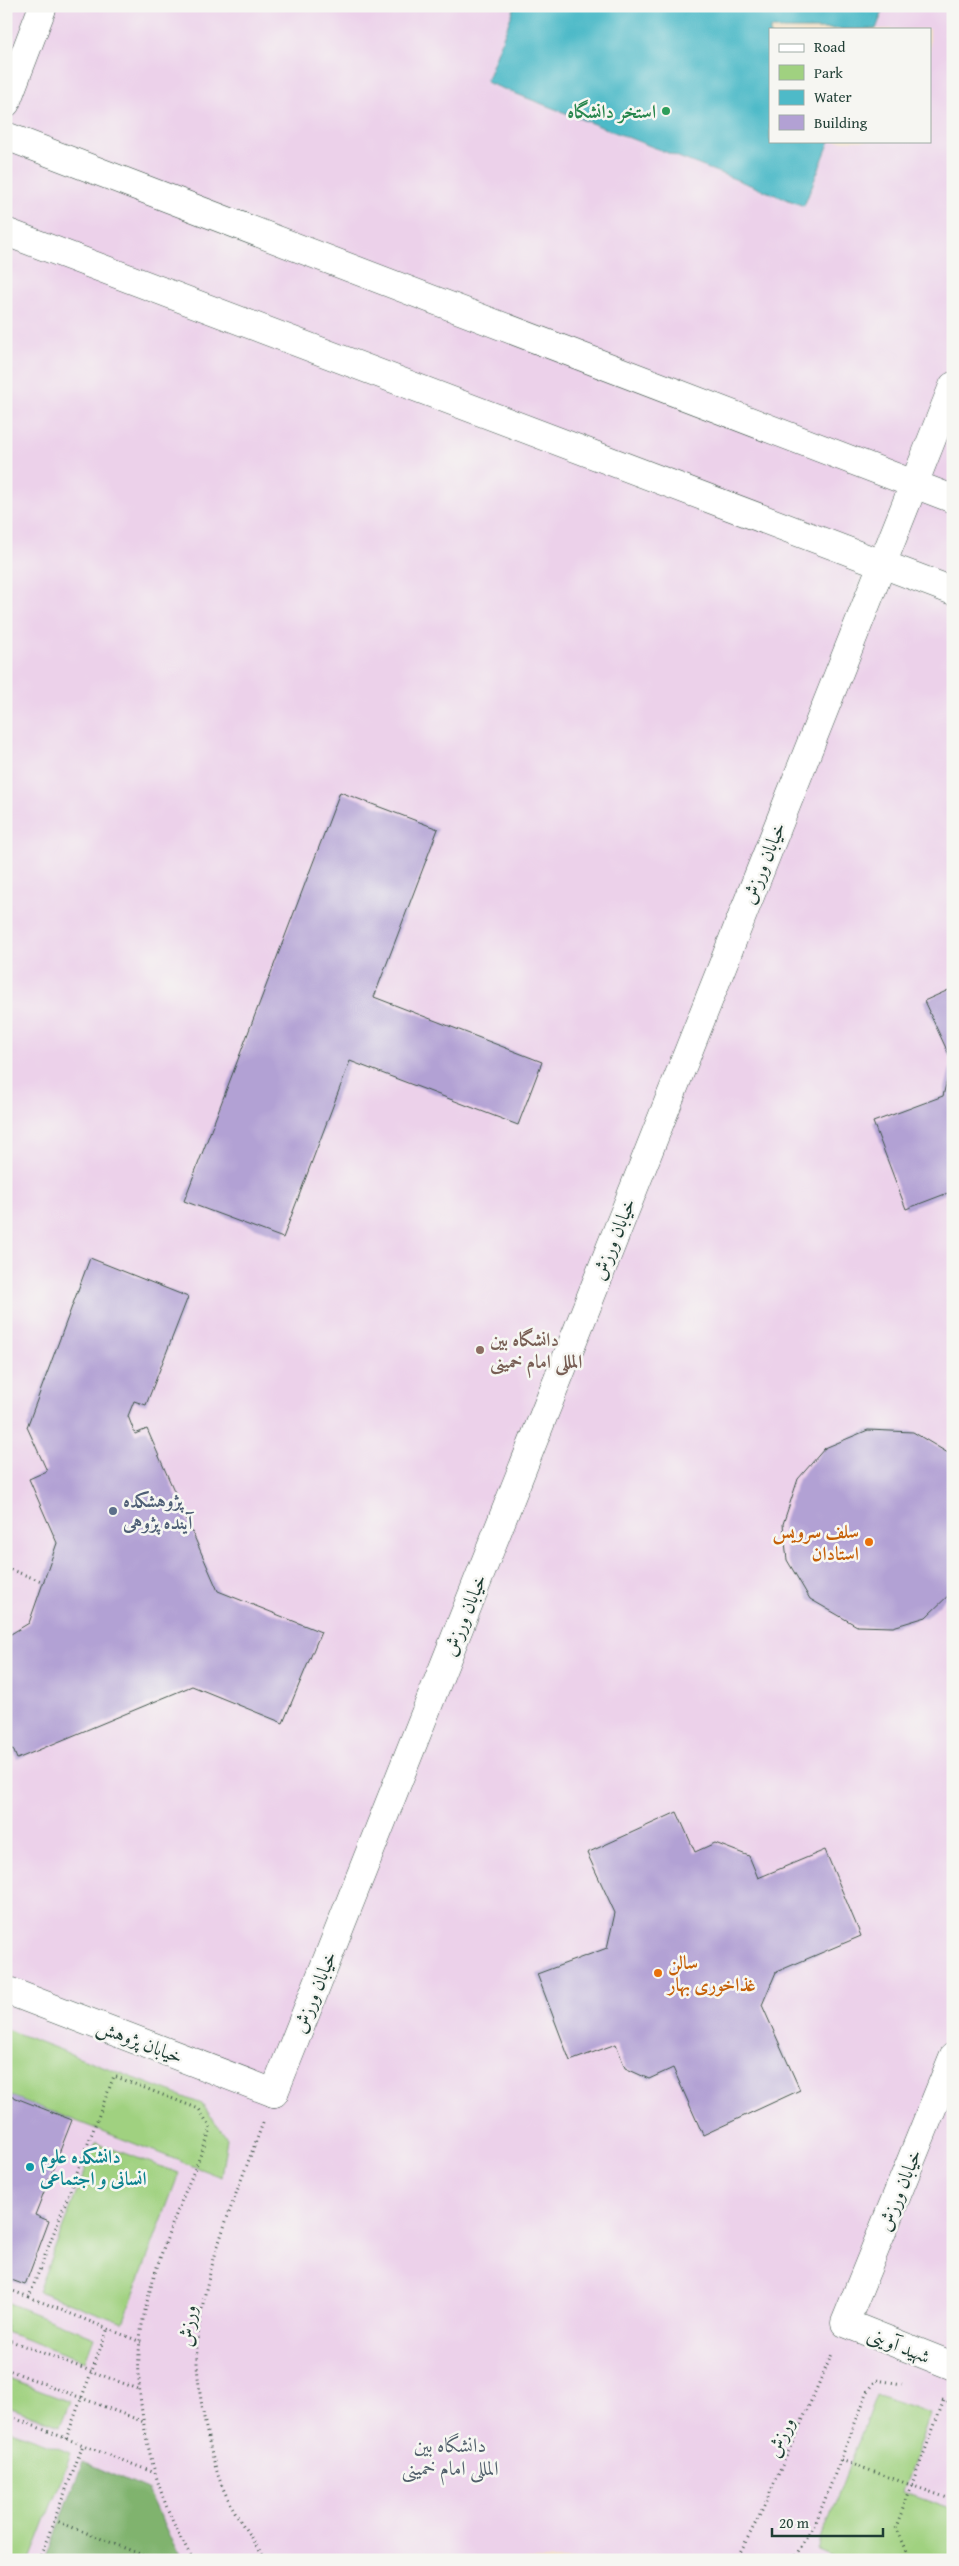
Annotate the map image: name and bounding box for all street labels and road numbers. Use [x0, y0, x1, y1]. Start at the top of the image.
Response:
street label: خیابان ورزش [734, 818, 792, 908]
street label: خیابان ورزش [584, 1194, 642, 1284]
street label: خیابان ورزش [435, 1570, 493, 1660]
street label: خیابان ورزش [285, 1947, 343, 2037]
street label: خیابان پژوهش [93, 2012, 187, 2070]
street label: خیابان ورزش [870, 2145, 928, 2235]
street label: ورزش [171, 2304, 203, 2348]
street label: شهید آوینی [863, 2320, 935, 2370]
street label: ورزش [759, 2412, 801, 2462]

